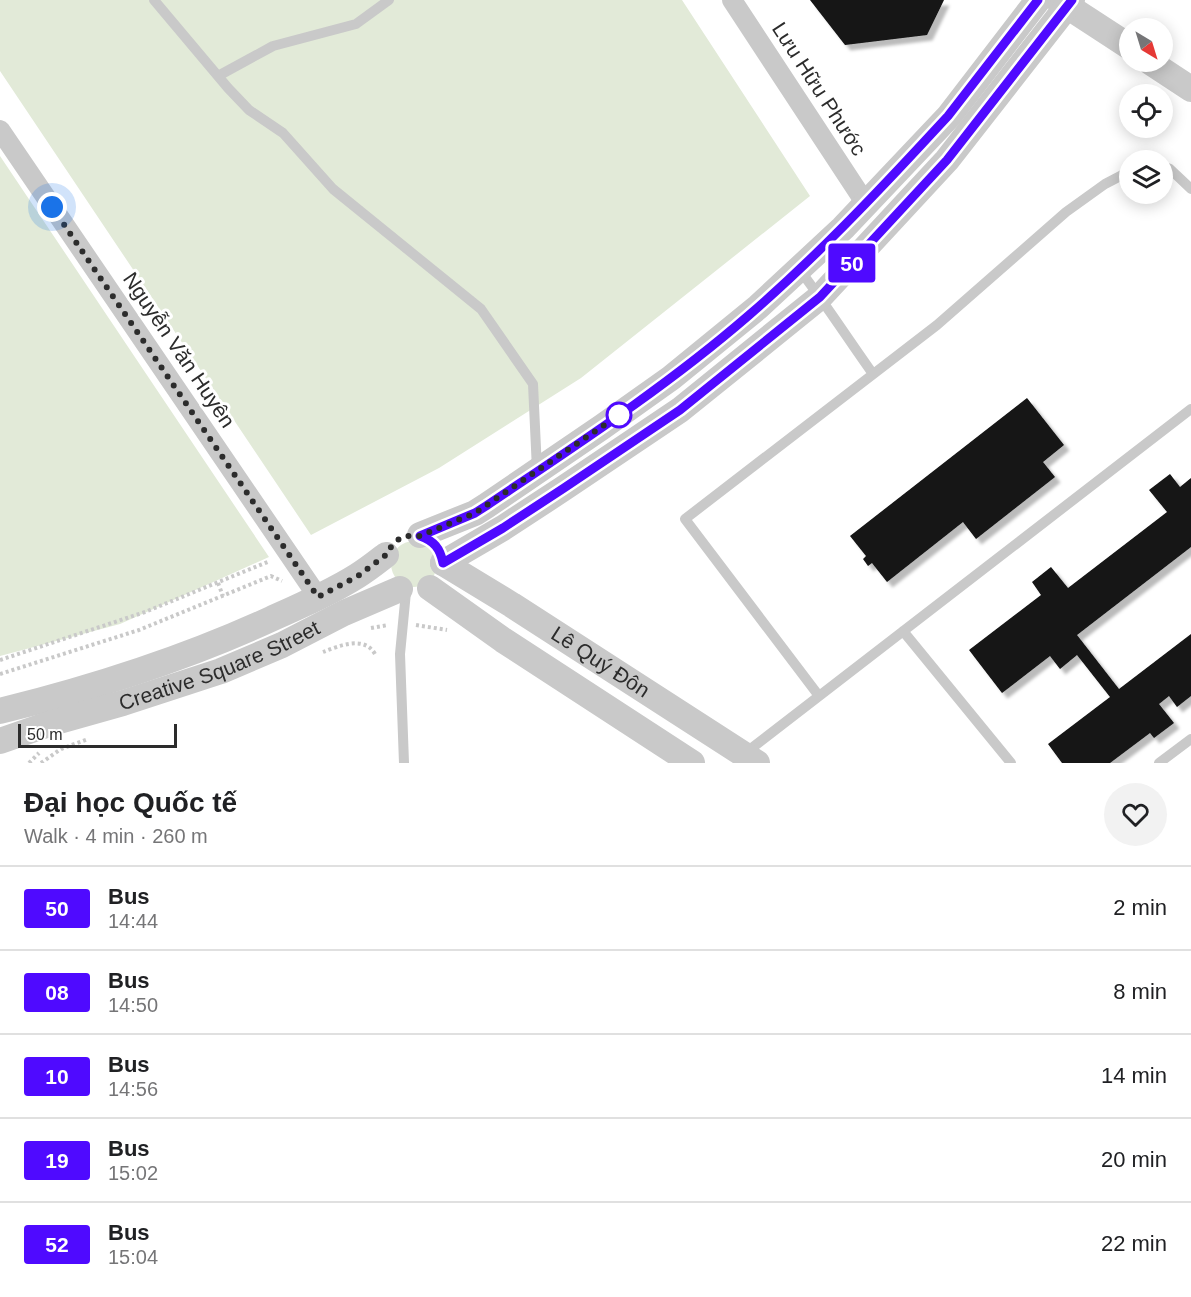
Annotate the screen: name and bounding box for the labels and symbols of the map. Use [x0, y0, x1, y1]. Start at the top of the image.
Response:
street label: Lưu Hữu Phước [768, 18, 871, 160]
north arrow [1119, 18, 1173, 72]
your location [37, 192, 67, 222]
line badge: 50 [825, 244, 879, 282]
street label: Nguyễn Văn Huyên [119, 268, 240, 432]
unlabelled marker [606, 402, 632, 428]
street label: Creative Square Street [116, 616, 323, 715]
street label: Lê Quý Đôn [547, 622, 654, 702]
scale bar [18, 721, 177, 748]

